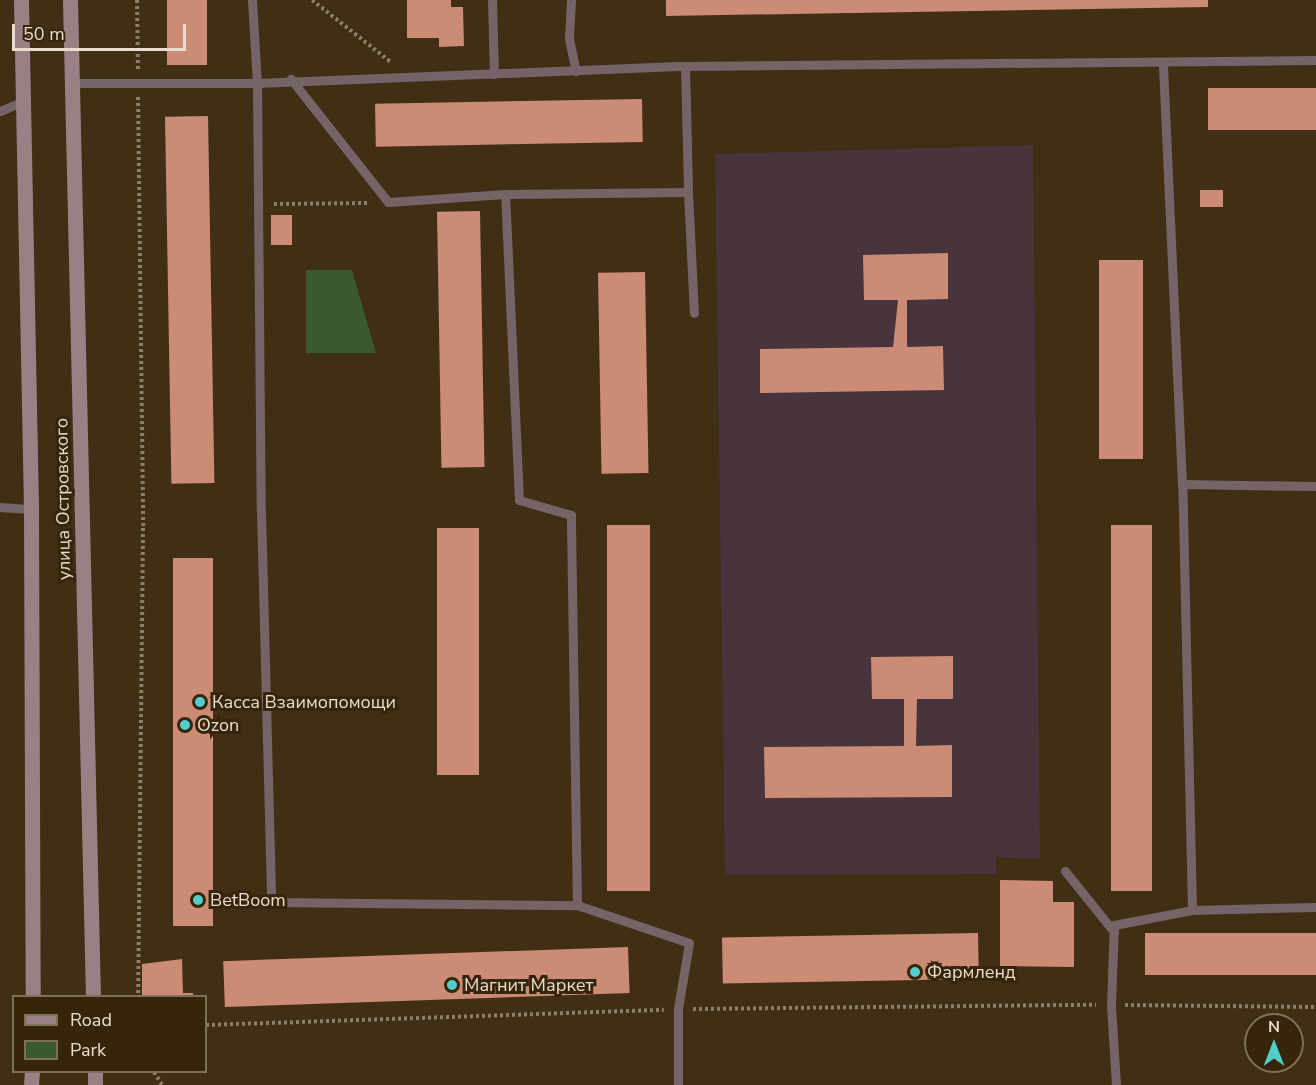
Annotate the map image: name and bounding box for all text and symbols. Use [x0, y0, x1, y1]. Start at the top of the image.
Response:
scale bar [15, 12, 189, 50]
text: 50 m [23, 22, 65, 46]
street label: улица Островского [51, 418, 75, 580]
place label: Касса Взаимопомощи [212, 691, 396, 713]
marker: Касса Взаимопомощи [193, 695, 207, 709]
place label: Ozon [197, 714, 239, 736]
marker: Ozon [178, 718, 192, 732]
place label: BetBoom [210, 889, 286, 911]
marker: BetBoom [191, 893, 205, 907]
place label: Фармленд [927, 961, 1016, 983]
marker: Фармленд [908, 965, 922, 979]
place label: Магнит Маркет [464, 974, 594, 996]
marker: Магнит Маркет [445, 978, 459, 992]
legend [12, 995, 207, 1073]
text: Road [70, 1008, 112, 1032]
north arrow [1244, 1013, 1304, 1073]
text: N [1268, 1016, 1280, 1038]
text: Park [70, 1038, 106, 1062]

